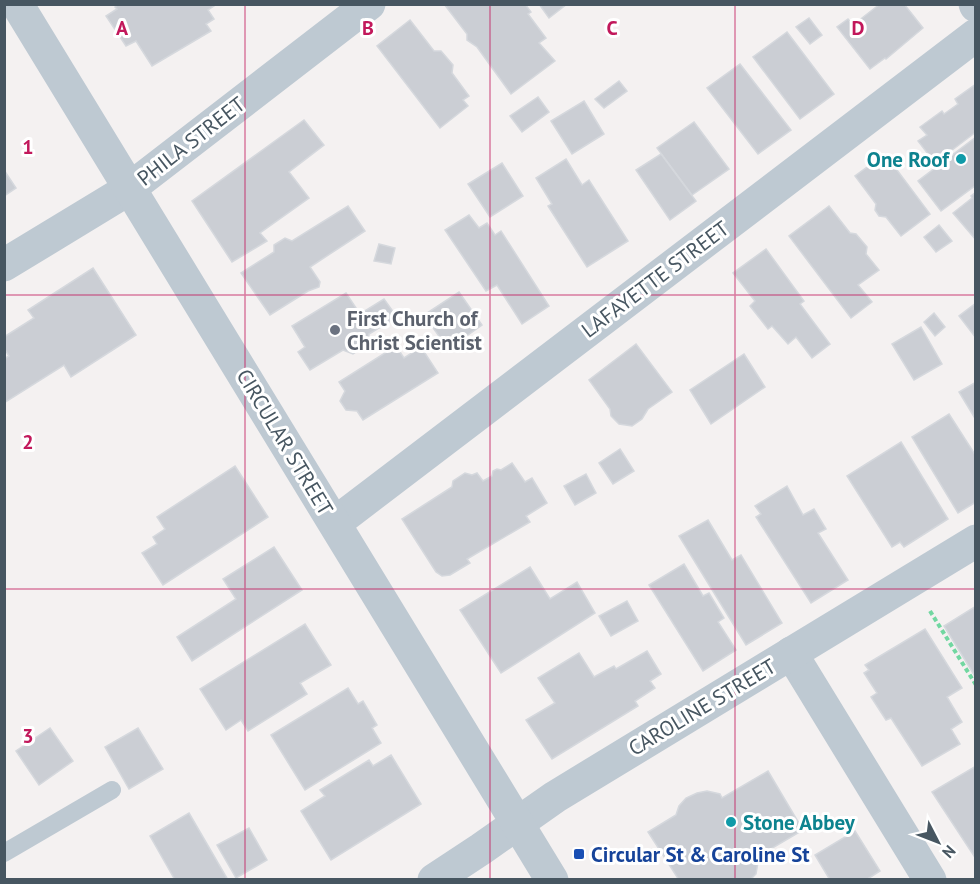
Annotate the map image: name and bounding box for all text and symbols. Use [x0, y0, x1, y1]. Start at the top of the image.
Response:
text: A [116, 15, 129, 41]
text: B [362, 15, 374, 41]
text: C [606, 15, 618, 41]
text: D [852, 15, 865, 41]
street label: PHILA STREET [132, 90, 251, 191]
text: 1 [22, 134, 34, 160]
place label: One Roof [867, 146, 950, 173]
marker: One Roof [954, 152, 968, 166]
street label: LAFAYETTE STREET [576, 214, 734, 343]
place label: First Church of Christ Scientist [347, 305, 483, 356]
marker: First Church of Christ Scientist [328, 323, 342, 337]
street label: CIRCULAR STREET [231, 364, 340, 520]
text: 2 [22, 429, 34, 455]
street label: CAROLINE STREET [623, 652, 781, 762]
text: 3 [22, 723, 34, 749]
place label: Stone Abbey [743, 809, 856, 836]
north arrow [908, 812, 968, 872]
marker: Stone Abbey [724, 815, 738, 829]
place label: Circular St & Caroline St [591, 841, 810, 868]
text: N [938, 841, 960, 863]
marker: Circular St & Caroline St [572, 847, 586, 861]

